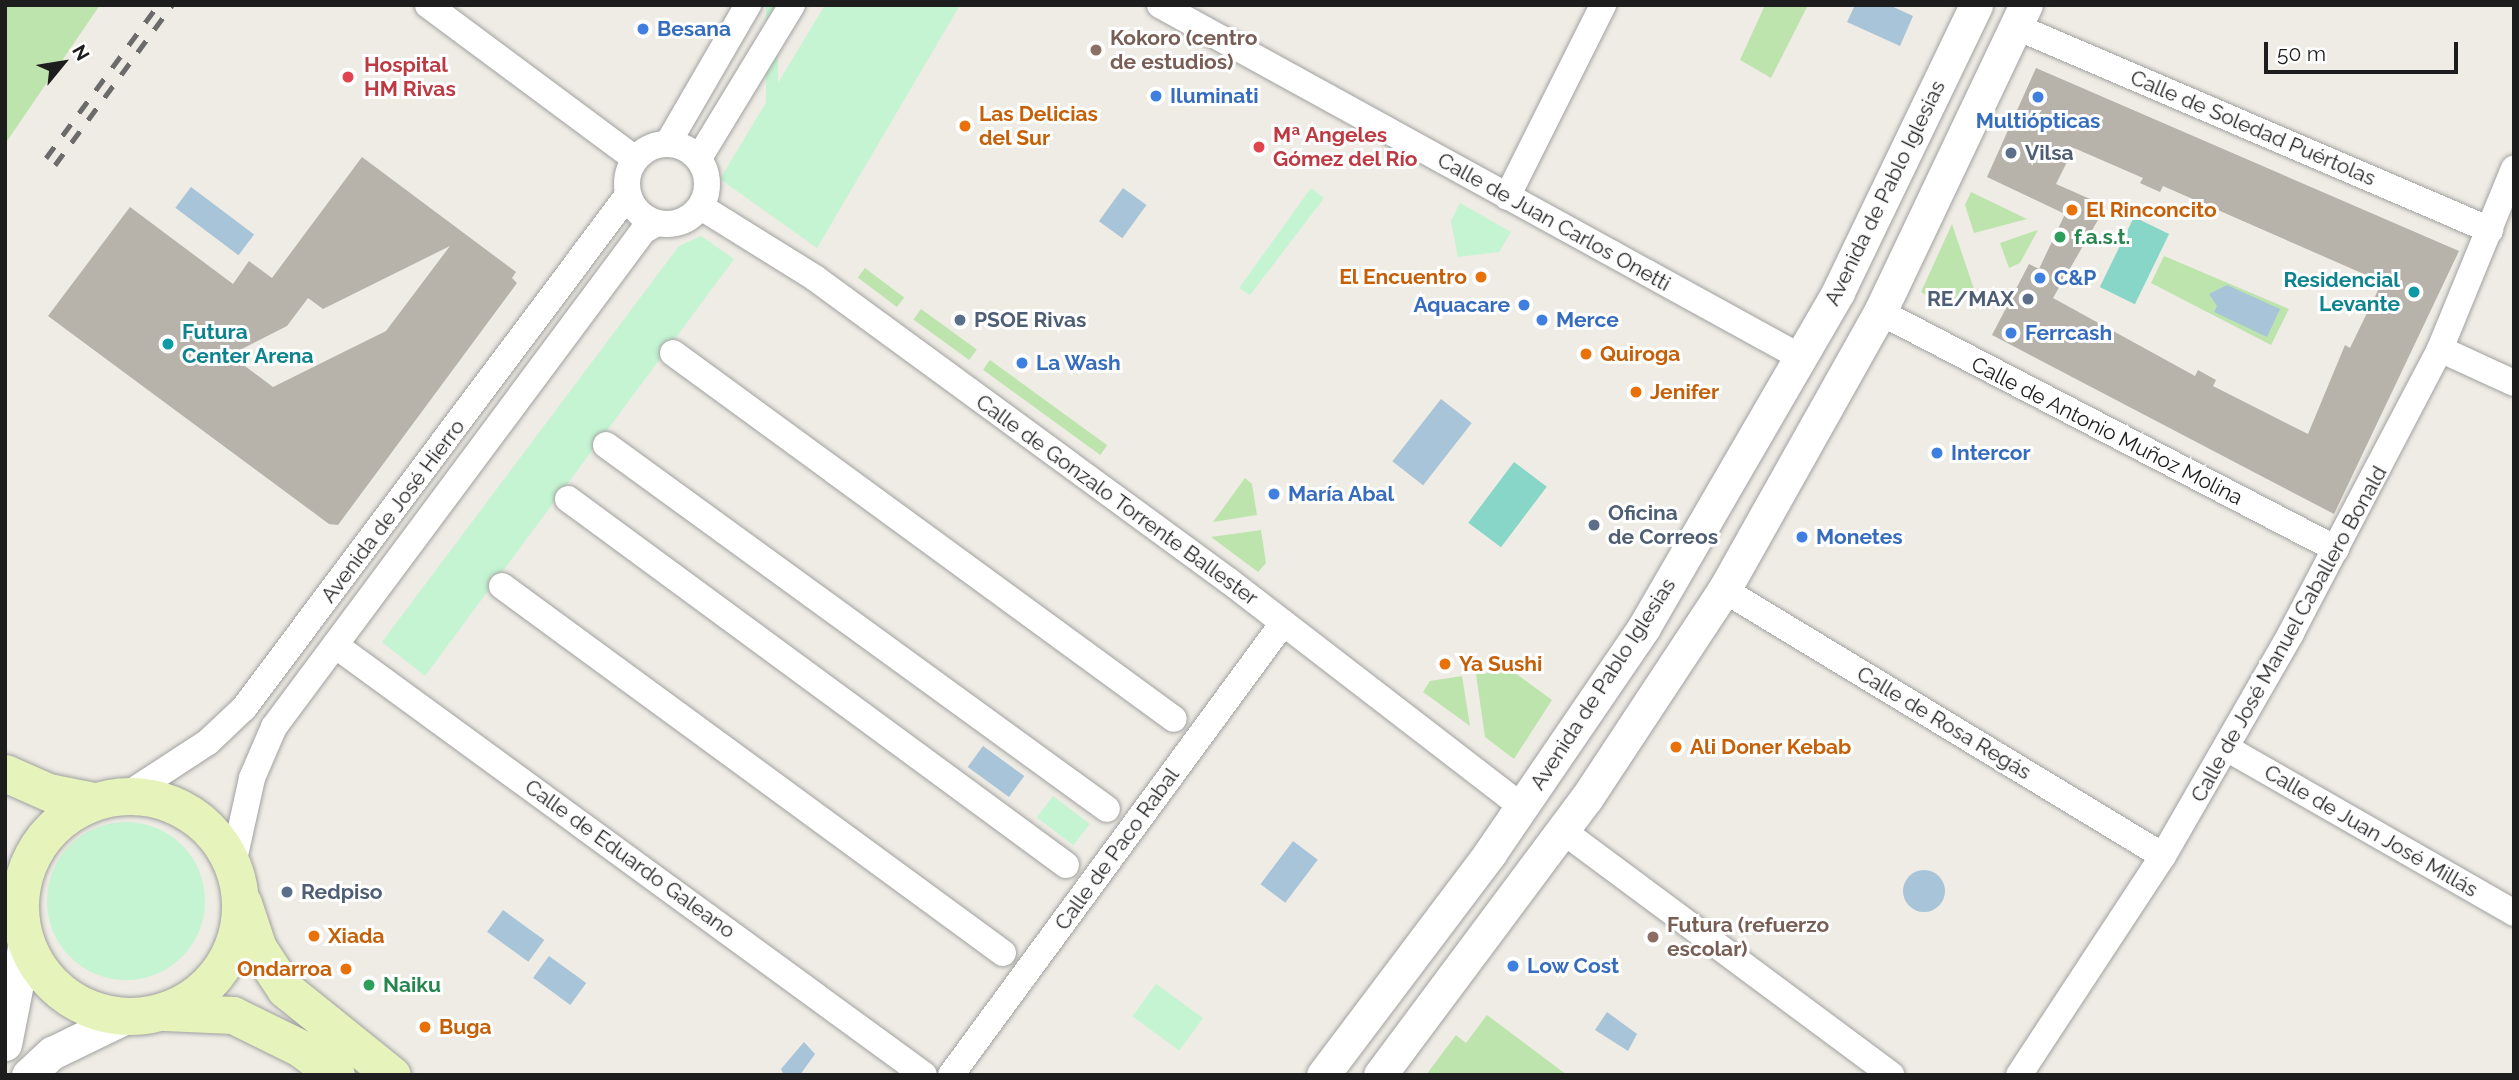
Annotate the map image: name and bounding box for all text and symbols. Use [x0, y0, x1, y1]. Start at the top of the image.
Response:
place label: Besana [657, 16, 731, 42]
marker: Besana [635, 21, 651, 37]
place label: Kokoro (centro de estudios) [1110, 25, 1257, 75]
north arrow [28, 28, 98, 98]
scale bar [2267, 28, 2461, 72]
text: N [68, 41, 94, 64]
text: 50 m [2277, 41, 2326, 66]
marker: Kokoro (centro de estudios) [1088, 42, 1104, 58]
place label: Hospital HM Rivas [364, 52, 456, 102]
street label: Calle de Soledad Puértolas [2127, 65, 2379, 191]
marker: Hospital HM Rivas [338, 67, 358, 87]
street label: Avenida de Pablo Iglesias [1819, 76, 1951, 310]
place label: Iluminati [1170, 83, 1259, 109]
marker: Iluminati [1148, 88, 1164, 104]
marker: Multiópticas [2030, 89, 2046, 105]
place label: Las Delicias del Sur [979, 101, 1098, 151]
place label: Multiópticas [1976, 108, 2100, 134]
marker: Las Delicias del Sur [957, 118, 973, 134]
place label: Mª Angeles Gómez del Río [1273, 122, 1418, 172]
marker: Mª Angeles Gómez del Río [1251, 139, 1267, 155]
place label: Vilsa [2025, 140, 2074, 166]
marker: Vilsa [2003, 145, 2019, 161]
street label: Calle de Juan Carlos Onetti [1433, 147, 1675, 297]
place label: El Rinconcito [2086, 197, 2217, 223]
marker: El Rinconcito [2064, 202, 2080, 218]
place label: f.a.s.t. [2074, 224, 2130, 250]
marker: f.a.s.t. [2052, 229, 2068, 245]
place label: El Encuentro [1339, 264, 1467, 290]
place label: C&P [2054, 265, 2096, 291]
place label: Residencial Levante [2283, 267, 2400, 317]
marker: El Encuentro [1473, 269, 1489, 285]
marker: C&P [2032, 270, 2048, 286]
marker: Residencial Levante [2406, 284, 2422, 300]
place label: RE/MAX [1927, 286, 2014, 312]
marker: RE/MAX [2020, 291, 2036, 307]
place label: Aquacare [1413, 292, 1510, 318]
marker: Aquacare [1516, 297, 1532, 313]
place label: PSOE Rivas [974, 307, 1086, 333]
place label: Merce [1556, 307, 1619, 333]
marker: PSOE Rivas [952, 312, 968, 328]
marker: Merce [1534, 312, 1550, 328]
place label: Futura Center Arena [182, 319, 315, 369]
place label: Ferrcash [2025, 320, 2112, 346]
marker: Ferrcash [2003, 325, 2019, 341]
marker: Futura Center Arena [160, 336, 176, 352]
place label: Quiroga [1600, 341, 1680, 367]
marker: Quiroga [1578, 346, 1594, 362]
place label: La Wash [1036, 350, 1121, 376]
street label: Calle de Antonio Muñoz Molina [1967, 351, 2247, 511]
marker: La Wash [1014, 355, 1030, 371]
place label: Jenifer [1650, 379, 1719, 405]
marker: Jenifer [1628, 384, 1644, 400]
street label: Calle de Gonzalo Torrente Ballester [971, 389, 1263, 611]
street label: Avenida de José Hierro [316, 414, 470, 608]
place label: Intercor [1951, 440, 2031, 466]
marker: Intercor [1929, 445, 1945, 461]
street label: Calle de José Manuel Caballero Bonald [2185, 461, 2393, 807]
place label: María Abal [1288, 481, 1395, 507]
marker: María Abal [1266, 486, 1282, 502]
place label: Oficina de Correos [1608, 500, 1718, 550]
marker: Oficina de Correos [1586, 517, 1602, 533]
place label: Monetes [1816, 524, 1903, 550]
marker: Monetes [1794, 529, 1810, 545]
street label: Avenida de Pablo Iglesias [1525, 573, 1681, 795]
place label: Ya Sushi [1459, 651, 1542, 677]
marker: Ya Sushi [1437, 656, 1453, 672]
street label: Calle de Rosa Regás [1852, 661, 2036, 785]
place label: Ali Doner Kebab [1690, 734, 1852, 760]
marker: Ali Doner Kebab [1668, 739, 1684, 755]
street label: Calle de Juan José Millás [2259, 759, 2483, 903]
street label: Calle de Paco Rabal [1050, 763, 1184, 935]
street label: Calle de Eduardo Galeano [520, 774, 740, 944]
place label: Redpiso [301, 879, 382, 905]
marker: Redpiso [279, 884, 295, 900]
place label: Futura (refuerzo escolar) [1667, 912, 1829, 962]
place label: Xiada [328, 923, 385, 949]
marker: Xiada [306, 928, 322, 944]
marker: Futura (refuerzo escolar) [1645, 929, 1661, 945]
place label: Low Cost [1527, 953, 1620, 979]
place label: Ondarroa [237, 956, 332, 982]
marker: Low Cost [1505, 958, 1521, 974]
marker: Ondarroa [338, 961, 354, 977]
place label: Naiku [383, 972, 441, 998]
marker: Naiku [361, 977, 377, 993]
place label: Buga [439, 1014, 492, 1040]
marker: Buga [417, 1019, 433, 1035]

